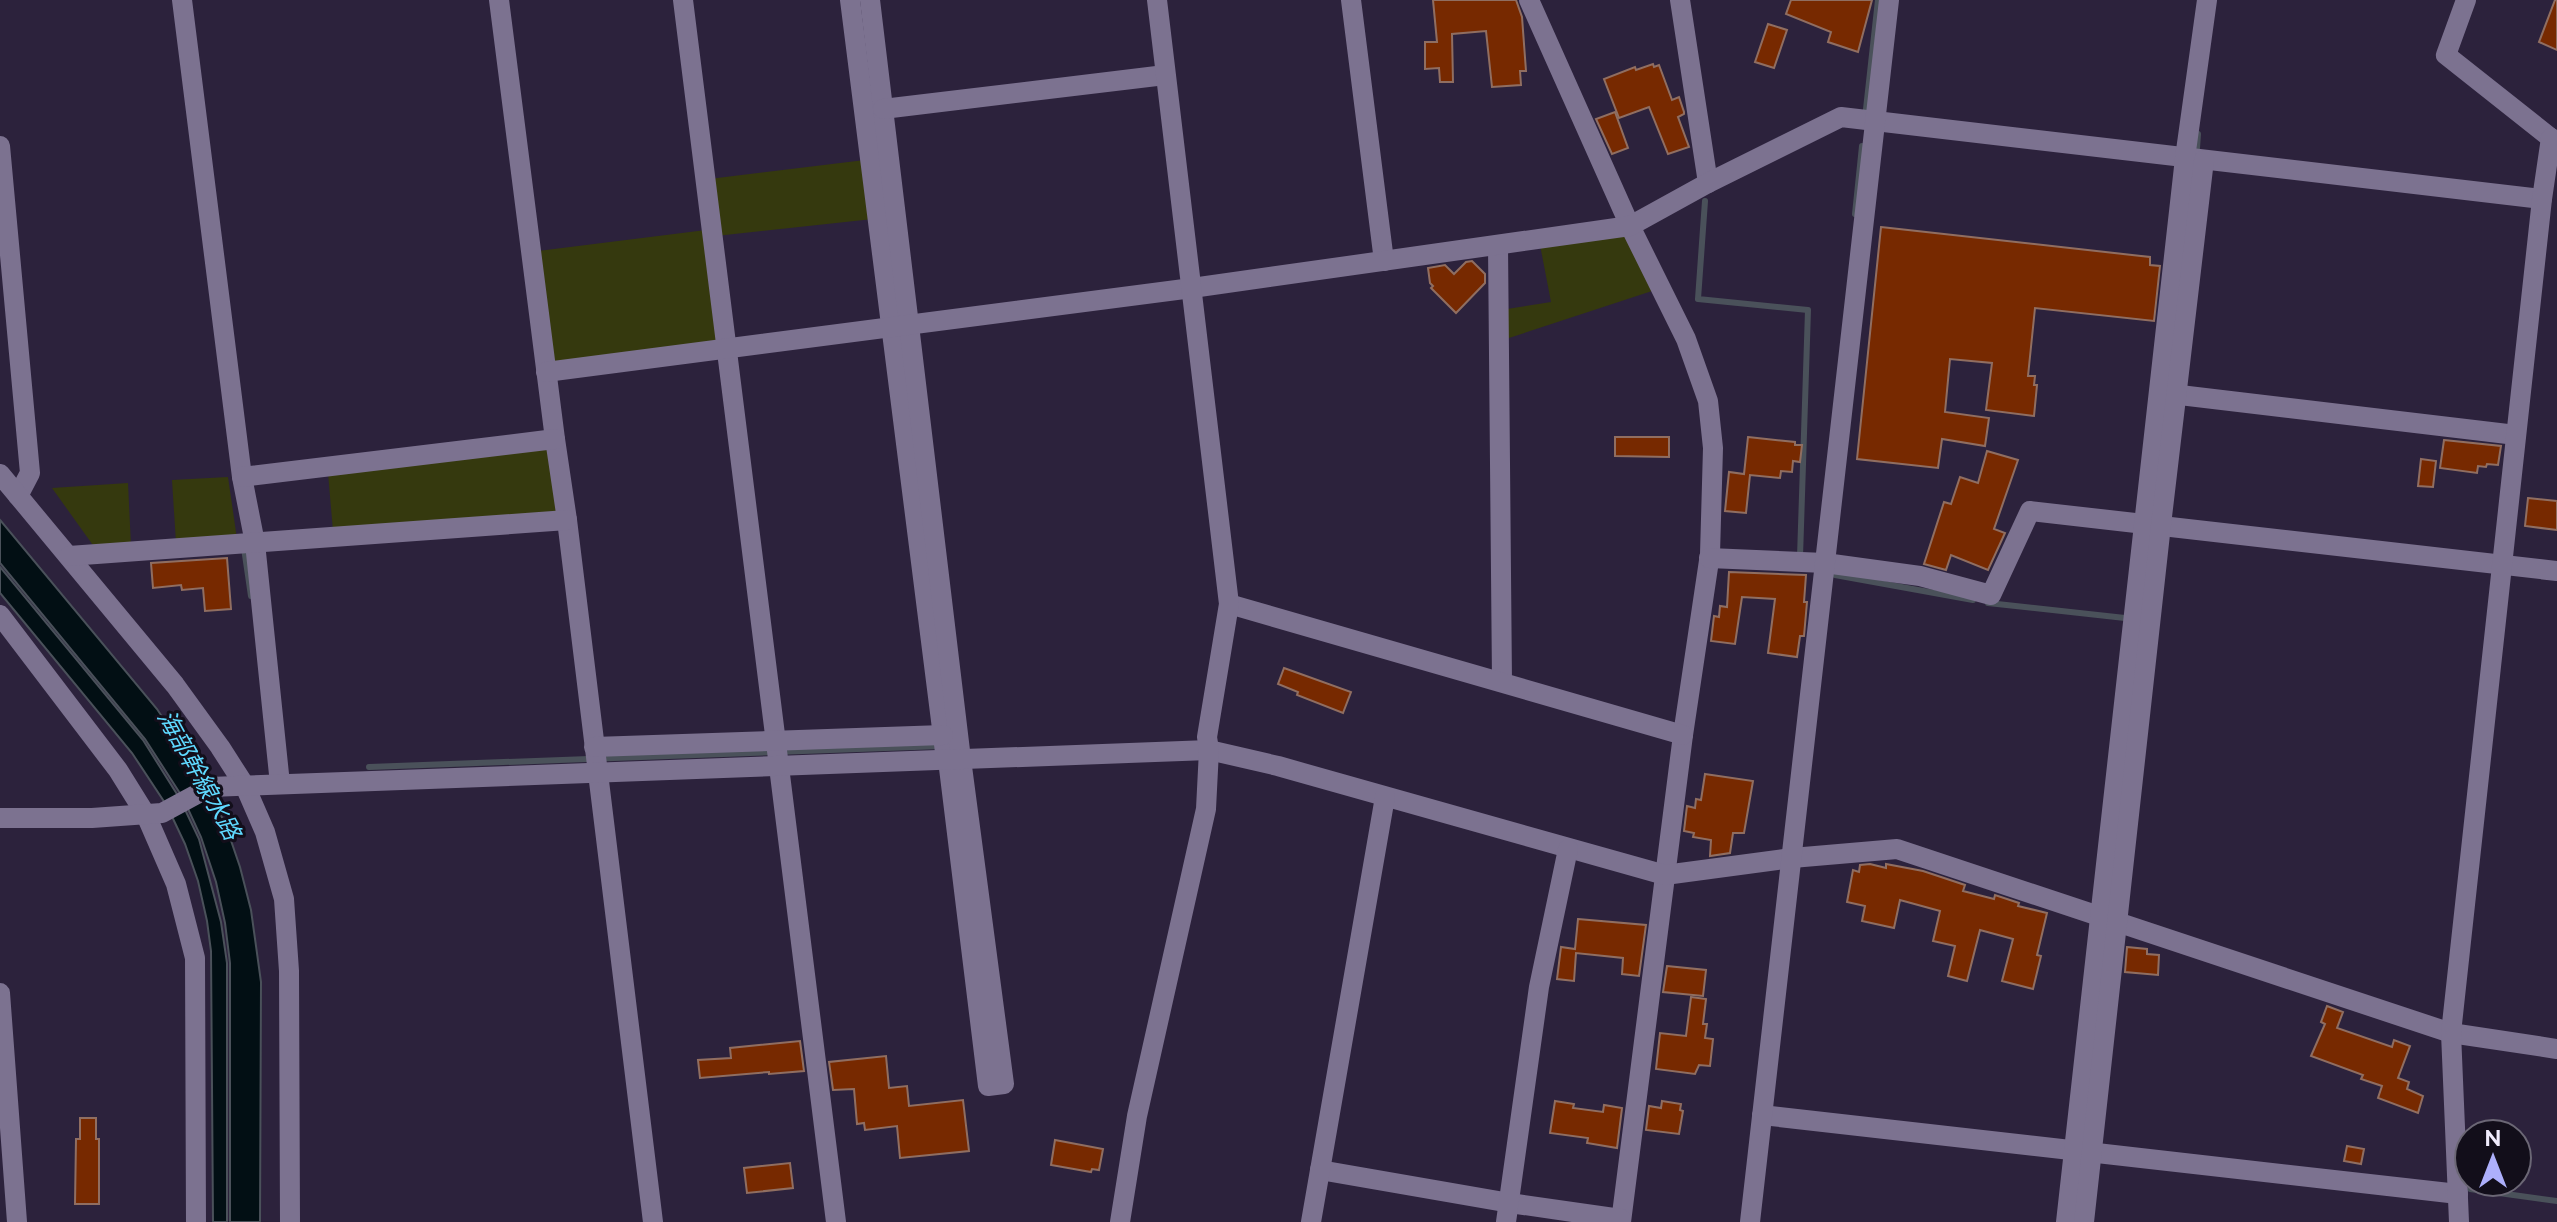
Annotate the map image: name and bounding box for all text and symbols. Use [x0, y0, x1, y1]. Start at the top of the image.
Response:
water label: 海部幹線水路 [152, 705, 248, 847]
north arrow [2453, 1118, 2533, 1198]
text: N [2485, 1125, 2501, 1151]

